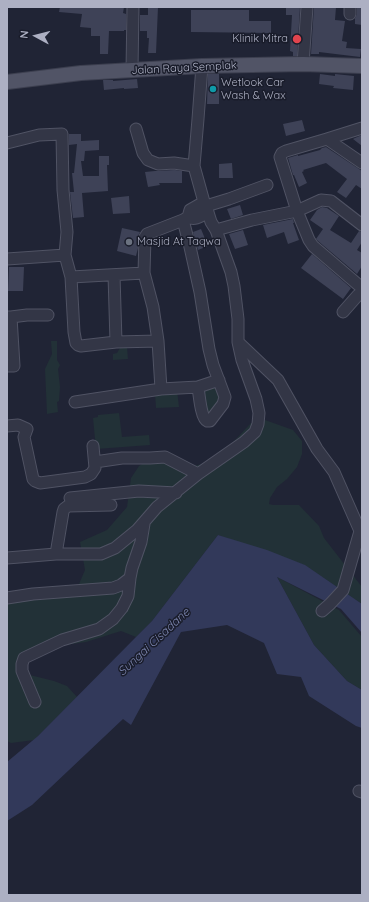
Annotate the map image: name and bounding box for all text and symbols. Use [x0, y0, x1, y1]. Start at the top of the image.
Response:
north arrow [16, 16, 56, 56]
text: N [17, 30, 32, 39]
place label: Klinik Mitra [232, 32, 288, 46]
marker: Klinik Mitra [291, 33, 303, 45]
street label: Jalan Raya Semplak [131, 59, 237, 77]
place label: Wetlook Car Wash & Wax [221, 76, 286, 102]
marker: Wetlook Car Wash & Wax [208, 84, 218, 94]
place label: Masjid At Taqwa [137, 235, 221, 249]
marker: Masjid At Taqwa [124, 237, 134, 247]
water label: Sungai Cisadane [115, 605, 193, 679]

